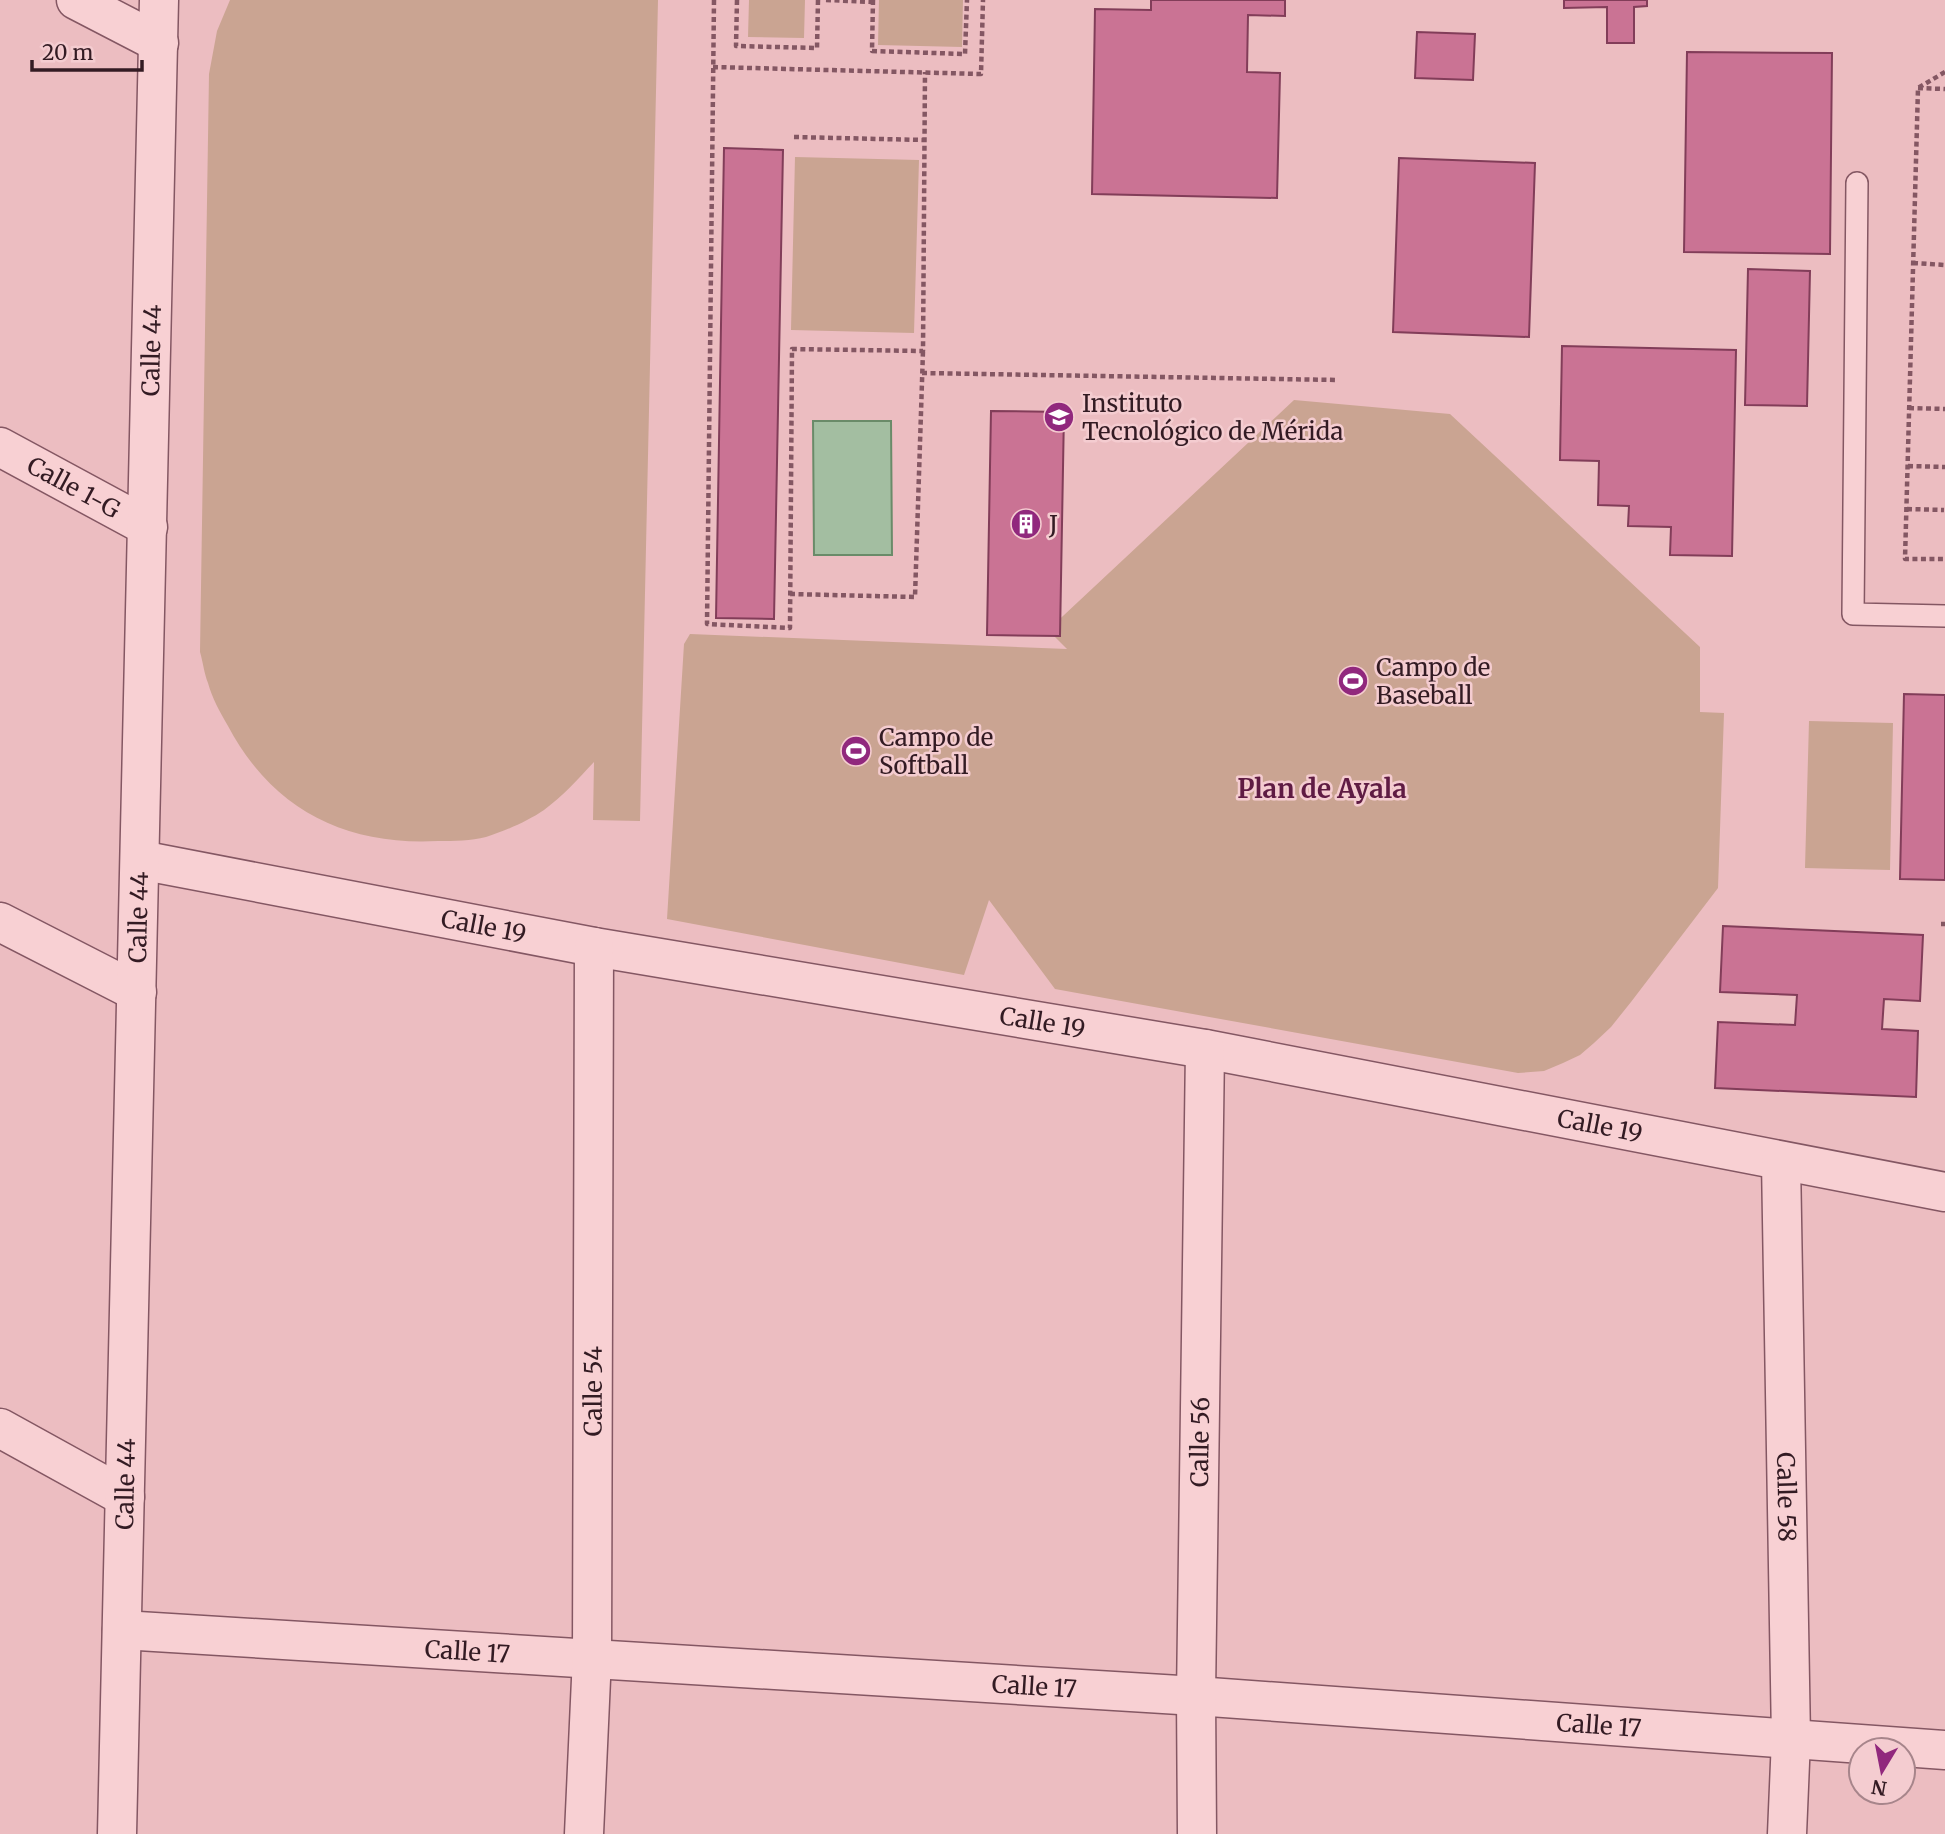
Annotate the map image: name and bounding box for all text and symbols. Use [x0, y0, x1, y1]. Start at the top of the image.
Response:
scale bar [32, 28, 142, 72]
text: 20 m [42, 39, 94, 66]
street label: Calle 44 [134, 304, 168, 397]
place label: Instituto Tecnológico de Mérida [1082, 388, 1343, 447]
school or university icon: Instituto Tecnológico de Mérida [1042, 400, 1076, 434]
street label: Calle 1-G [22, 449, 126, 525]
building icon: J [1009, 507, 1043, 541]
place label: J [1048, 509, 1058, 540]
place label: Campo de Baseball [1376, 652, 1490, 711]
sports icon: Campo de Baseball [1336, 664, 1370, 698]
place label: Campo de Softball [879, 722, 993, 781]
sports icon: Campo de Softball [839, 734, 873, 768]
district label: Plan de Ayala [1237, 772, 1407, 805]
street label: Calle 44 [121, 871, 155, 963]
street label: Calle 19 [438, 903, 529, 949]
street label: Calle 19 [997, 999, 1088, 1044]
street label: Calle 19 [1555, 1102, 1645, 1149]
street label: Calle 54 [577, 1346, 608, 1436]
street label: Calle 56 [1183, 1397, 1216, 1487]
street label: Calle 44 [108, 1438, 142, 1530]
street label: Calle 58 [1771, 1452, 1803, 1542]
street label: Calle 17 [424, 1633, 511, 1669]
street label: Calle 17 [991, 1668, 1078, 1704]
street label: Calle 17 [1555, 1707, 1643, 1744]
north arrow [1847, 1736, 1917, 1806]
text: N [1870, 1775, 1889, 1801]

